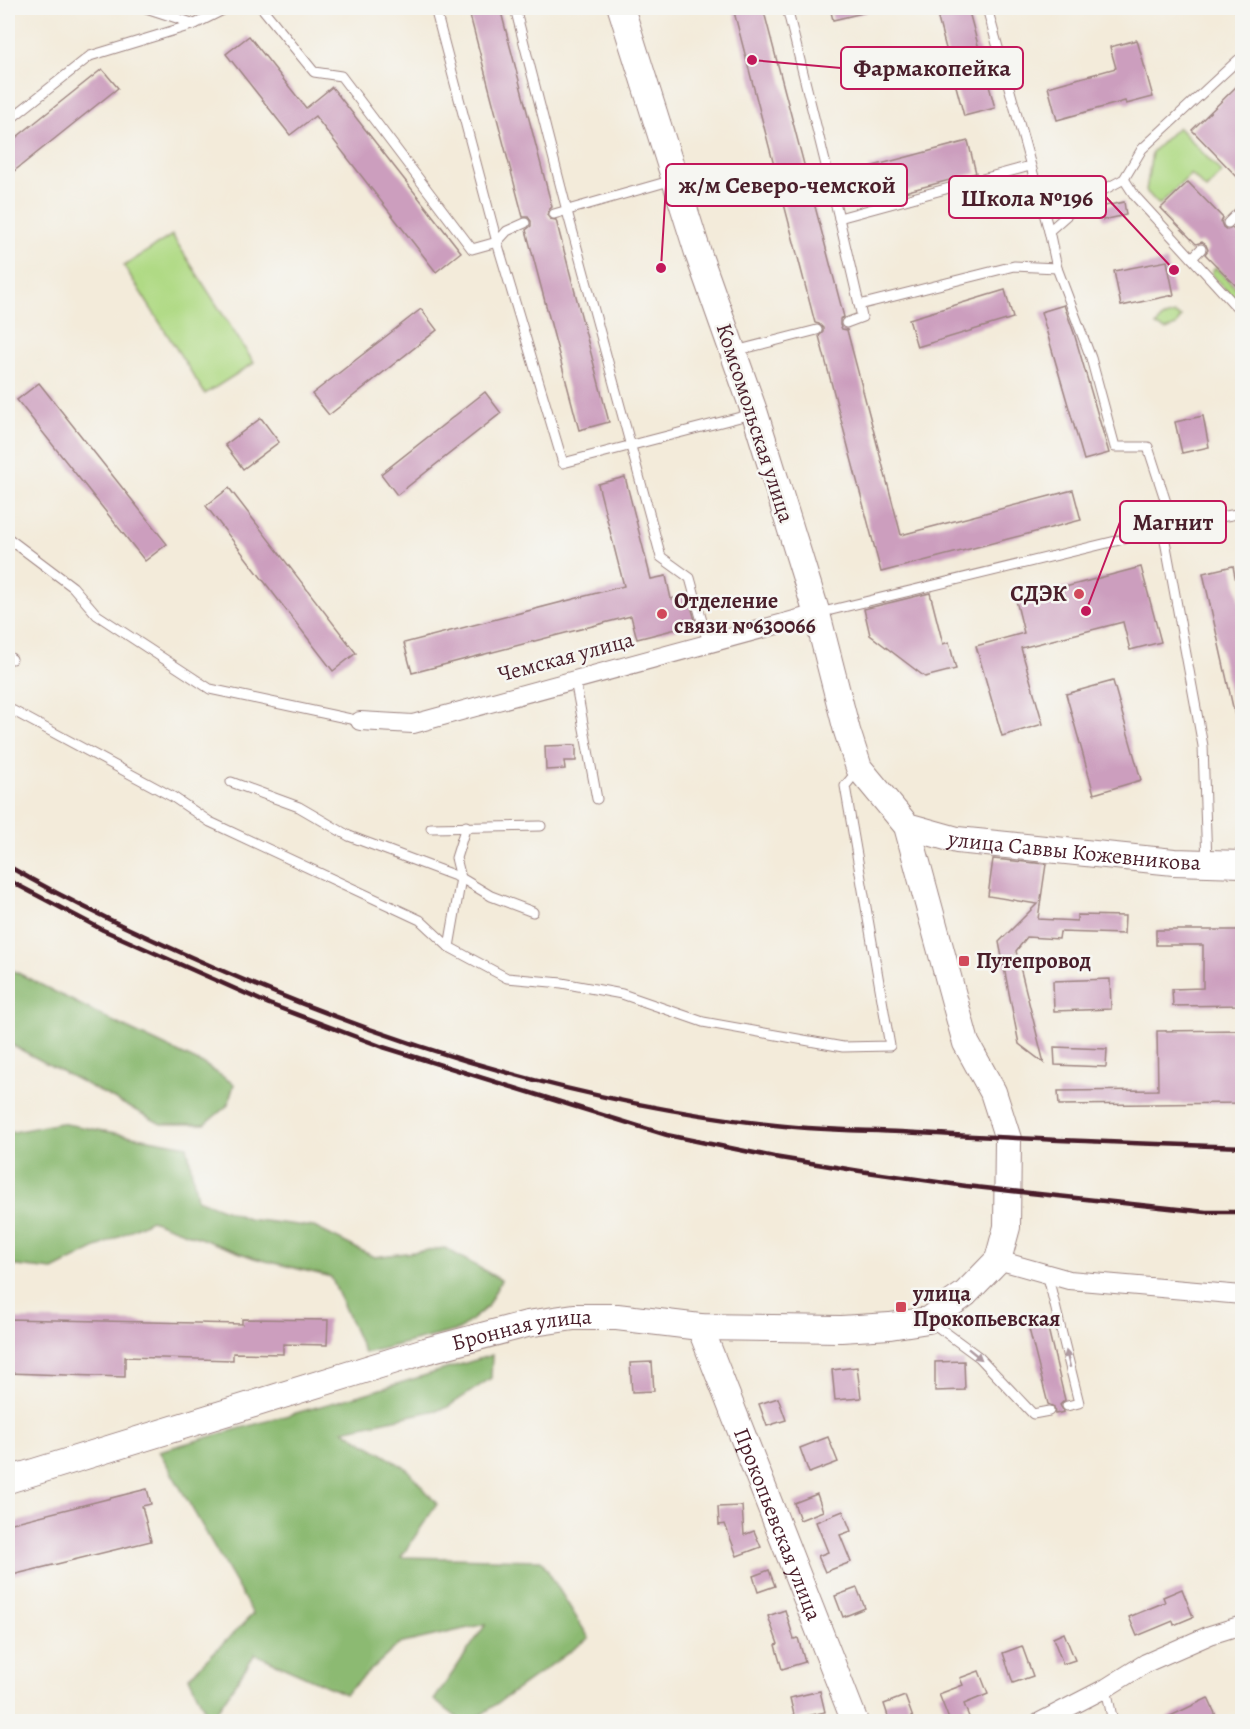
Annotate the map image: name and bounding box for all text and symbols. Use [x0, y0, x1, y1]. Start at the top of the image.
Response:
callout: Фармакопейка [841, 47, 1023, 89]
text: Фармакопейка [853, 52, 1011, 84]
callout: ж/м Северо-чемской [666, 164, 907, 206]
text: ж/м Северо-чемской [678, 169, 896, 201]
callout: Школа №196 [949, 176, 1106, 218]
text: Школа №196 [961, 182, 1093, 214]
street label: Комсомольская улица [709, 320, 802, 527]
callout: Магнит [1120, 501, 1226, 543]
text: Магнит [1132, 506, 1214, 538]
place label: СДЭК [1010, 579, 1067, 609]
place label: Отделение связи №630066 [674, 586, 816, 641]
marker: СДЭК [1072, 587, 1086, 601]
marker: Отделение связи №630066 [655, 607, 669, 621]
street label: Чемская улица [495, 624, 638, 690]
street label: улица Саввы Кожевникова [944, 823, 1202, 878]
place label: Путепровод [976, 946, 1091, 976]
marker: Путепровод [957, 954, 971, 968]
place label: улица Прокопьевская [912, 1279, 1060, 1334]
marker: улица Прокопьевская [894, 1300, 908, 1314]
street label: Бронная улица [448, 1302, 593, 1358]
one-way arrow [967, 1348, 983, 1361]
one-way arrow [1062, 1350, 1072, 1368]
street label: Прокопьевская улица [726, 1423, 829, 1626]

